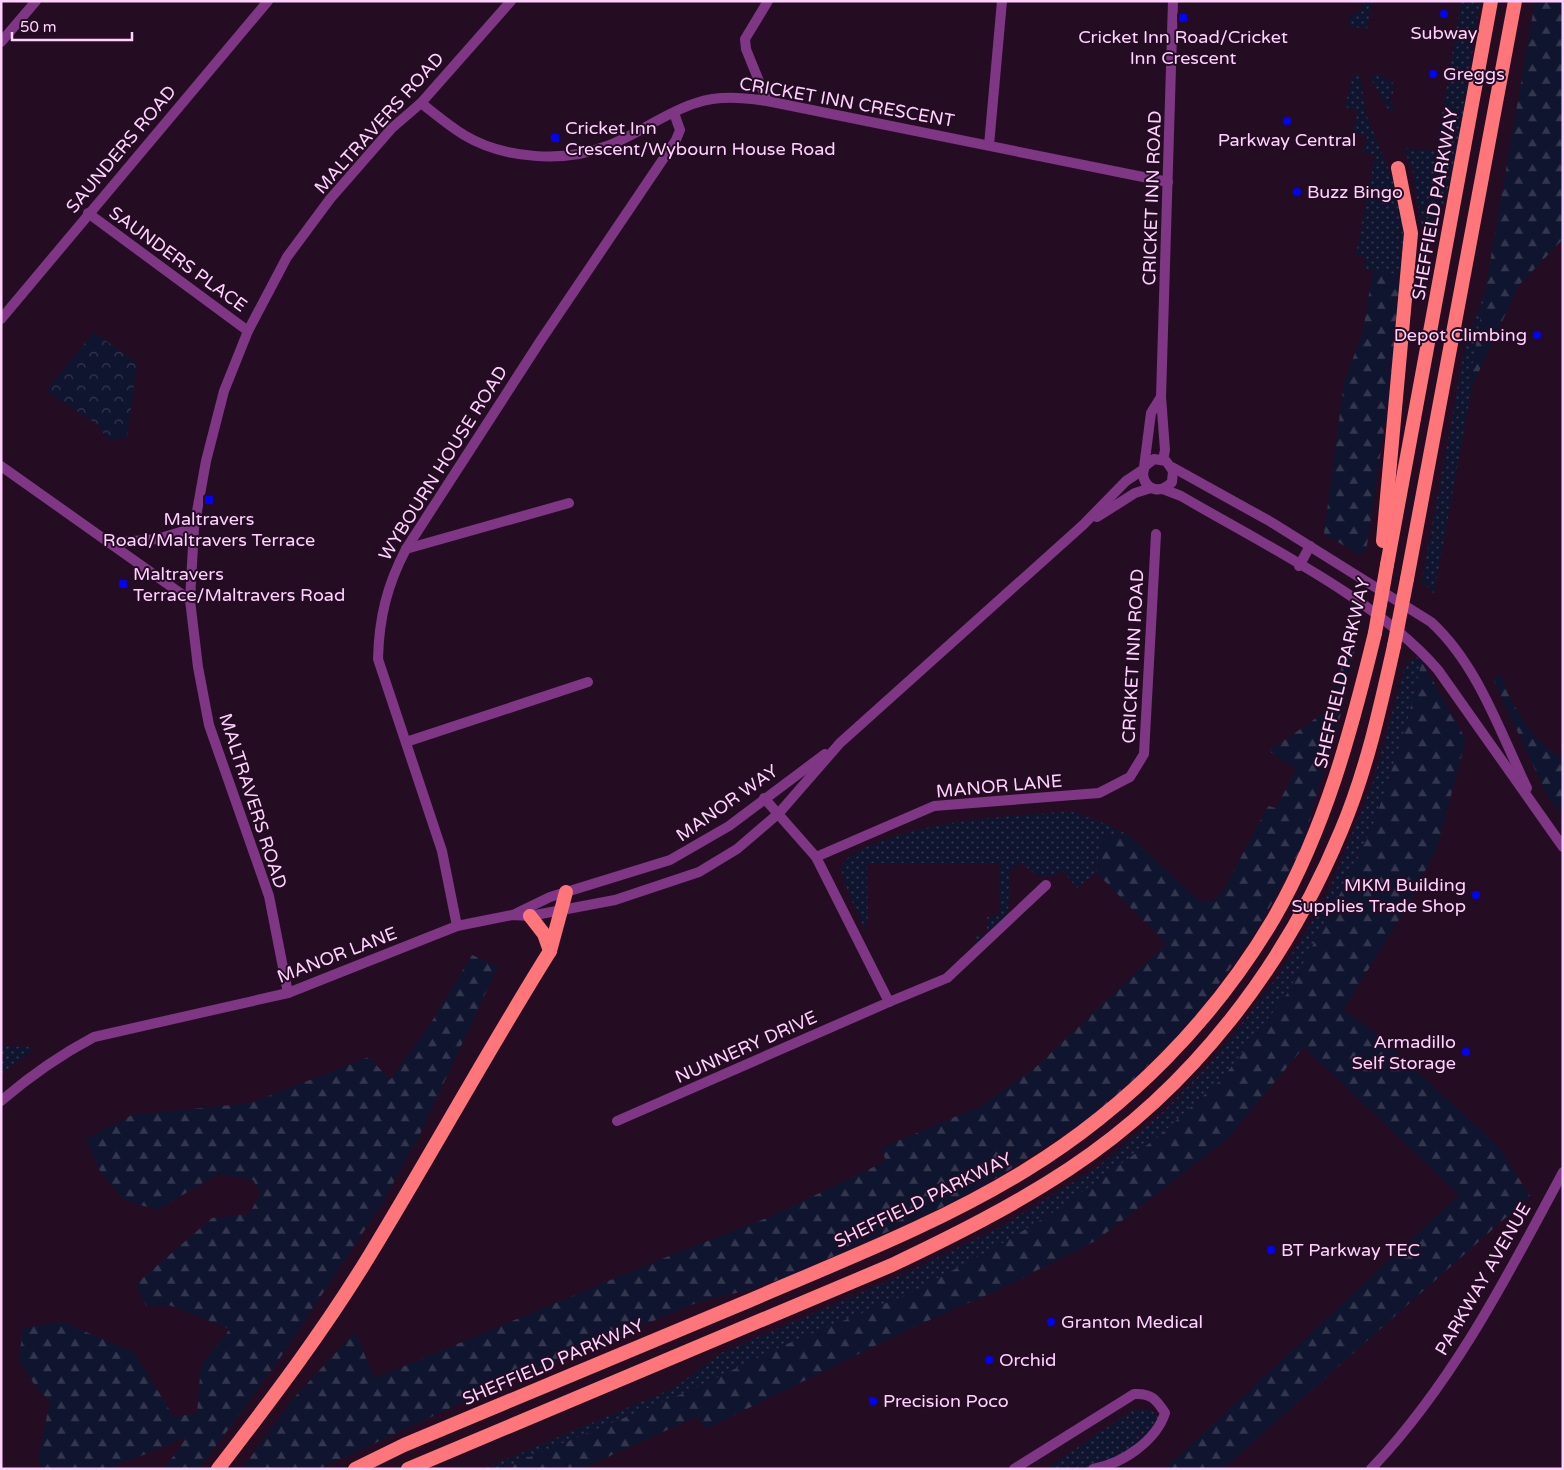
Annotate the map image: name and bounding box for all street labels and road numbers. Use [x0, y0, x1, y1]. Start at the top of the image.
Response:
street label: MALTRAVERS ROAD [310, 48, 448, 198]
street label: CRICKET INN CRESCENT [738, 72, 956, 132]
street label: SAUNDERS ROAD [61, 81, 181, 217]
street label: SHEFFIELD PARKWAY [1407, 106, 1463, 302]
street label: CRICKET INN ROAD [1138, 110, 1166, 286]
street label: SAUNDERS PLACE [105, 202, 251, 316]
street label: WYBOURN HOUSE ROAD [374, 361, 512, 565]
street label: CRICKET INN ROAD [1117, 568, 1149, 744]
street label: SHEFFIELD PARKWAY [1309, 575, 1375, 770]
street label: MALTRAVERS ROAD [214, 711, 292, 891]
street label: MANOR WAY [672, 759, 783, 846]
street label: MANOR LANE [935, 770, 1063, 802]
street label: MANOR LANE [274, 922, 400, 988]
street label: NUNNERY DRIVE [672, 1006, 820, 1088]
street label: SHEFFIELD PARKWAY [831, 1147, 1016, 1253]
street label: PARKWAY AVENUE [1430, 1199, 1536, 1359]
street label: SHEFFIELD PARKWAY [459, 1314, 647, 1410]

